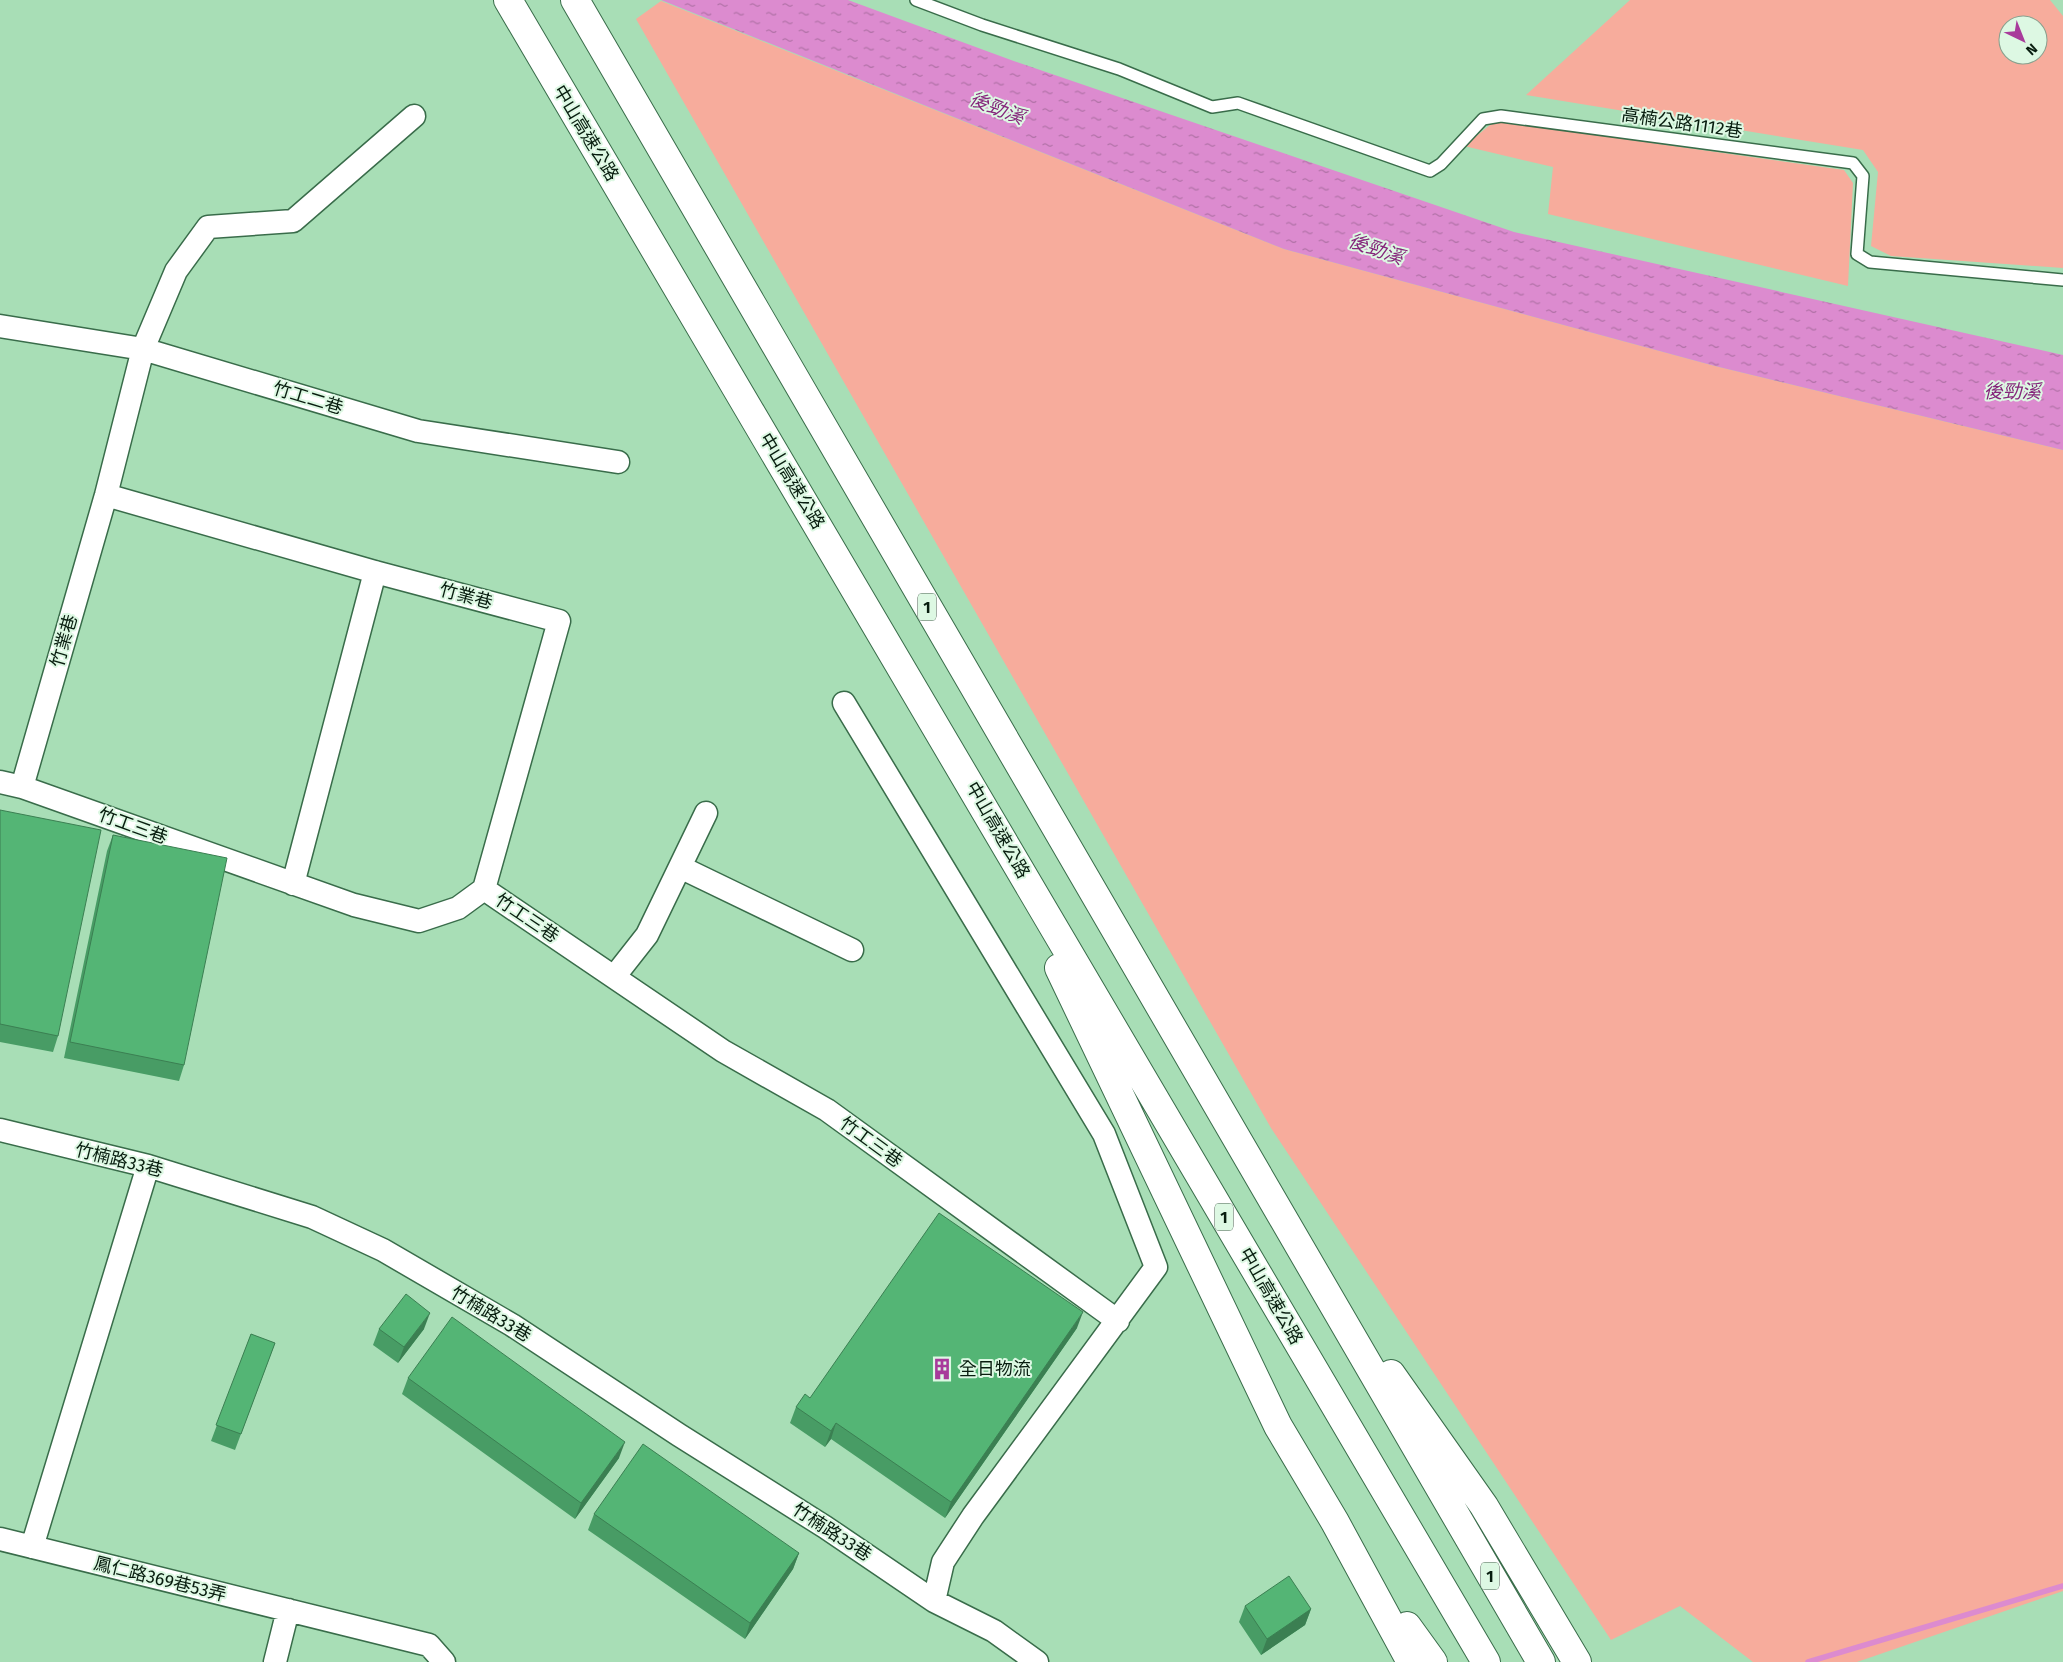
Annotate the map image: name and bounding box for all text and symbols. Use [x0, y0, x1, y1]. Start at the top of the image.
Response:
north arrow [1998, 15, 2048, 65]
text: N [2022, 40, 2041, 59]
street label: 中山高速公路 [549, 81, 623, 185]
water label: 後勁溪 [966, 87, 1031, 130]
street label: 高楠公路1112巷 [1620, 104, 1744, 142]
water label: 後勁溪 [1345, 229, 1410, 270]
street label: 竹工二巷 [270, 377, 346, 419]
water label: 後勁溪 [1983, 380, 2043, 403]
street label: 中山高速公路 [755, 429, 829, 533]
street label: 竹業巷 [437, 578, 495, 614]
road number: 1 [918, 594, 936, 620]
street label: 竹業巷 [46, 612, 82, 670]
street label: 中山高速公路 [961, 778, 1035, 882]
street label: 竹工三巷 [95, 803, 171, 849]
street label: 竹工三巷 [491, 889, 563, 947]
street label: 竹工三巷 [835, 1112, 907, 1172]
street label: 竹楠路33巷 [73, 1138, 165, 1182]
road number: 1 [1215, 1204, 1233, 1230]
street label: 中山高速公路 [1234, 1244, 1308, 1348]
street label: 竹楠路33巷 [447, 1281, 535, 1347]
building icon: 全日物流 [929, 1356, 955, 1382]
place label: 全日物流 [959, 1358, 1031, 1380]
street label: 竹楠路33巷 [788, 1498, 876, 1566]
street label: 鳳仁路369巷53弄 [92, 1552, 228, 1606]
road number: 1 [1481, 1562, 1499, 1590]

